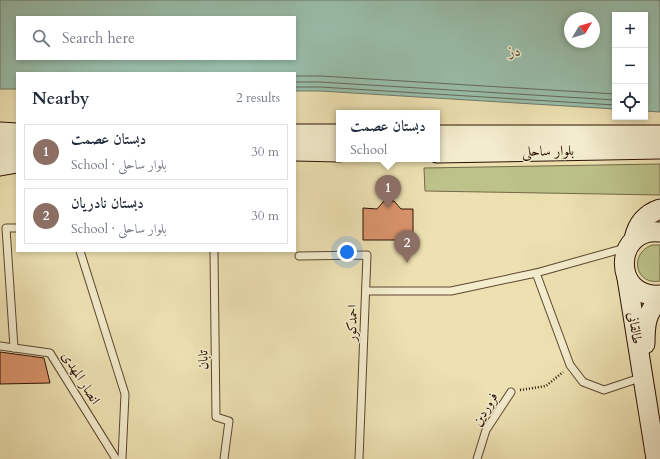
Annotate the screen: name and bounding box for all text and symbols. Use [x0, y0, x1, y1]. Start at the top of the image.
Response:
north arrow [564, 12, 600, 48]
map controls [612, 12, 648, 120]
button: + [612, 12, 648, 48]
search box [16, 16, 296, 60]
icon: search [30, 27, 52, 49]
text: Search here [62, 28, 135, 48]
water label: دز [508, 41, 521, 61]
button: − [612, 48, 648, 84]
button: locate [612, 84, 648, 120]
text: Nearby [32, 87, 89, 110]
text: 2 results [236, 89, 280, 107]
popup [336, 110, 440, 162]
text: دبستان عصمت [350, 116, 426, 136]
text: دبستان عصمت [71, 129, 146, 149]
text: School [350, 141, 387, 159]
street label: بلوار ساحلی [522, 141, 574, 161]
text: 1 [43, 143, 49, 161]
text: 30 m [251, 143, 279, 161]
text: School · بلوار ساحلی [71, 156, 167, 174]
pin: 1 [375, 175, 401, 208]
text: دبستان نادریان [71, 193, 144, 213]
text: 2 [43, 207, 49, 225]
text: 30 m [251, 207, 279, 225]
text: School · بلوار ساحلی [71, 220, 167, 238]
pin: 2 [394, 230, 420, 263]
your location [337, 242, 357, 262]
street label: احمدکور [342, 304, 362, 344]
street label: طالقانی [623, 311, 647, 346]
street label: انصار المهدی [57, 348, 105, 408]
street label: تابان [193, 350, 213, 370]
street label: فروردین [468, 389, 502, 429]

